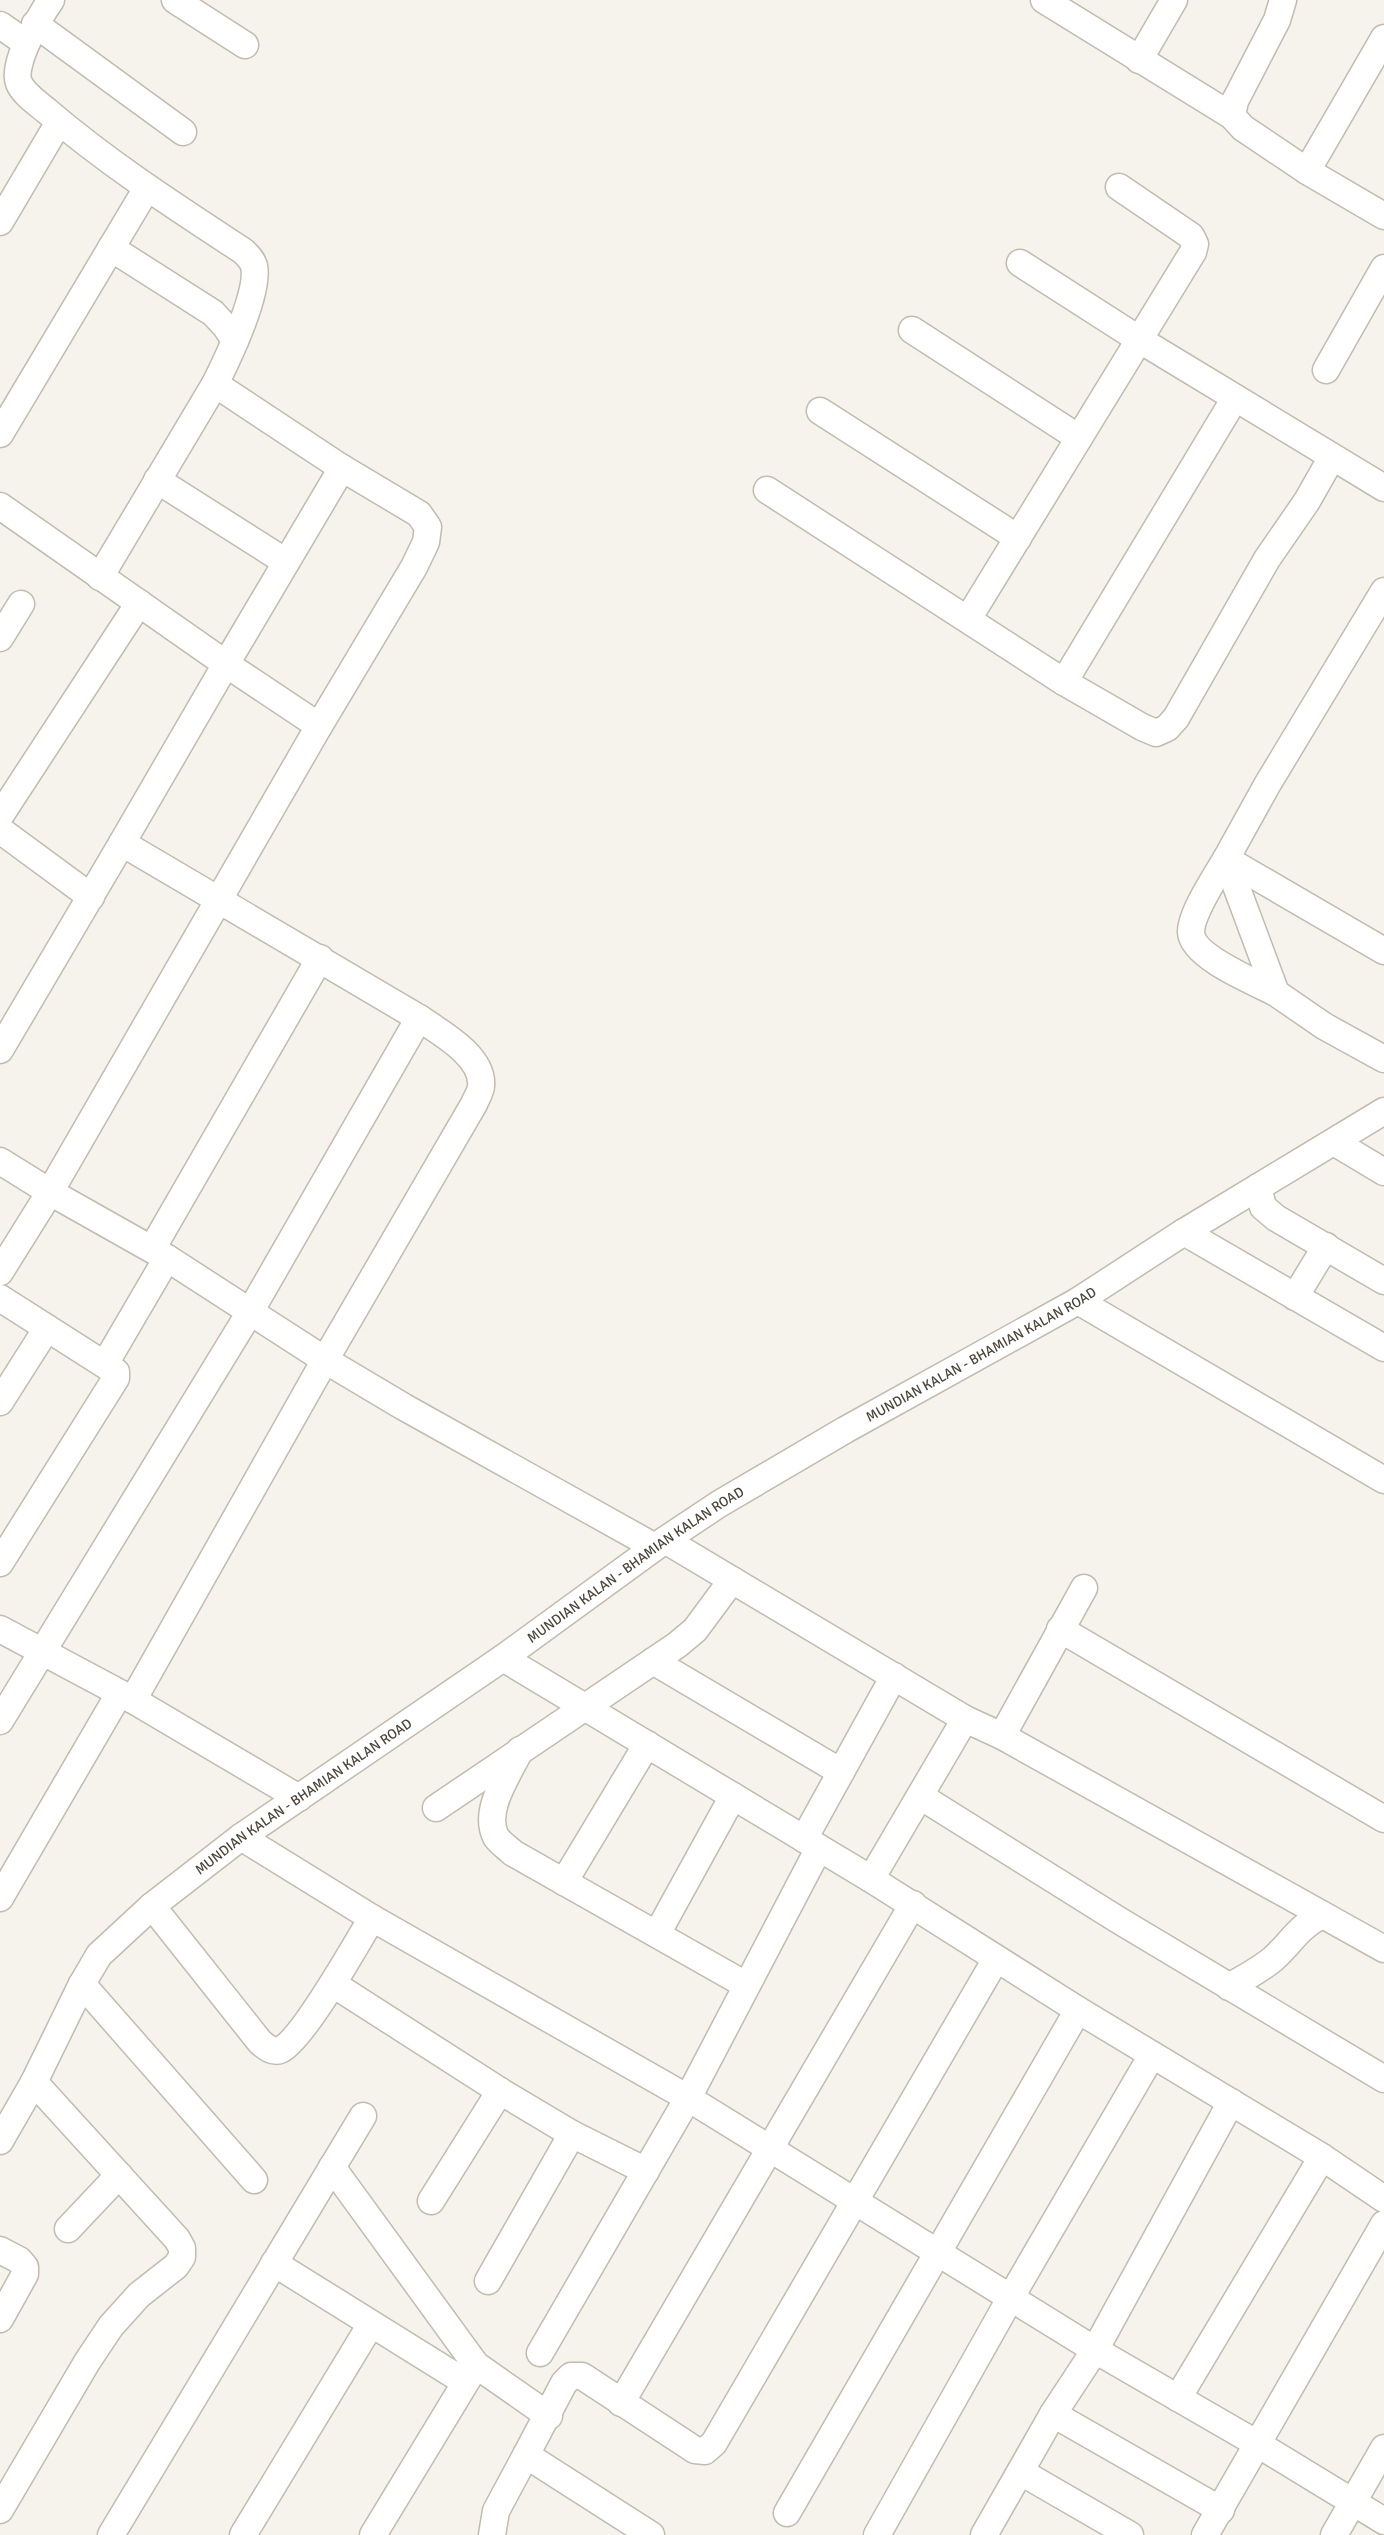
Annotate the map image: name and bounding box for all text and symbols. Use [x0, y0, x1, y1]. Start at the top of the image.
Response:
street label: MUNDIAN KALAN - BHAMIAN KALAN ROAD [863, 1283, 1100, 1426]
street label: MUNDIAN KALAN - BHAMIAN KALAN ROAD [524, 1483, 747, 1647]
street label: MUNDIAN KALAN - BHAMIAN KALAN ROAD [192, 1715, 415, 1879]

